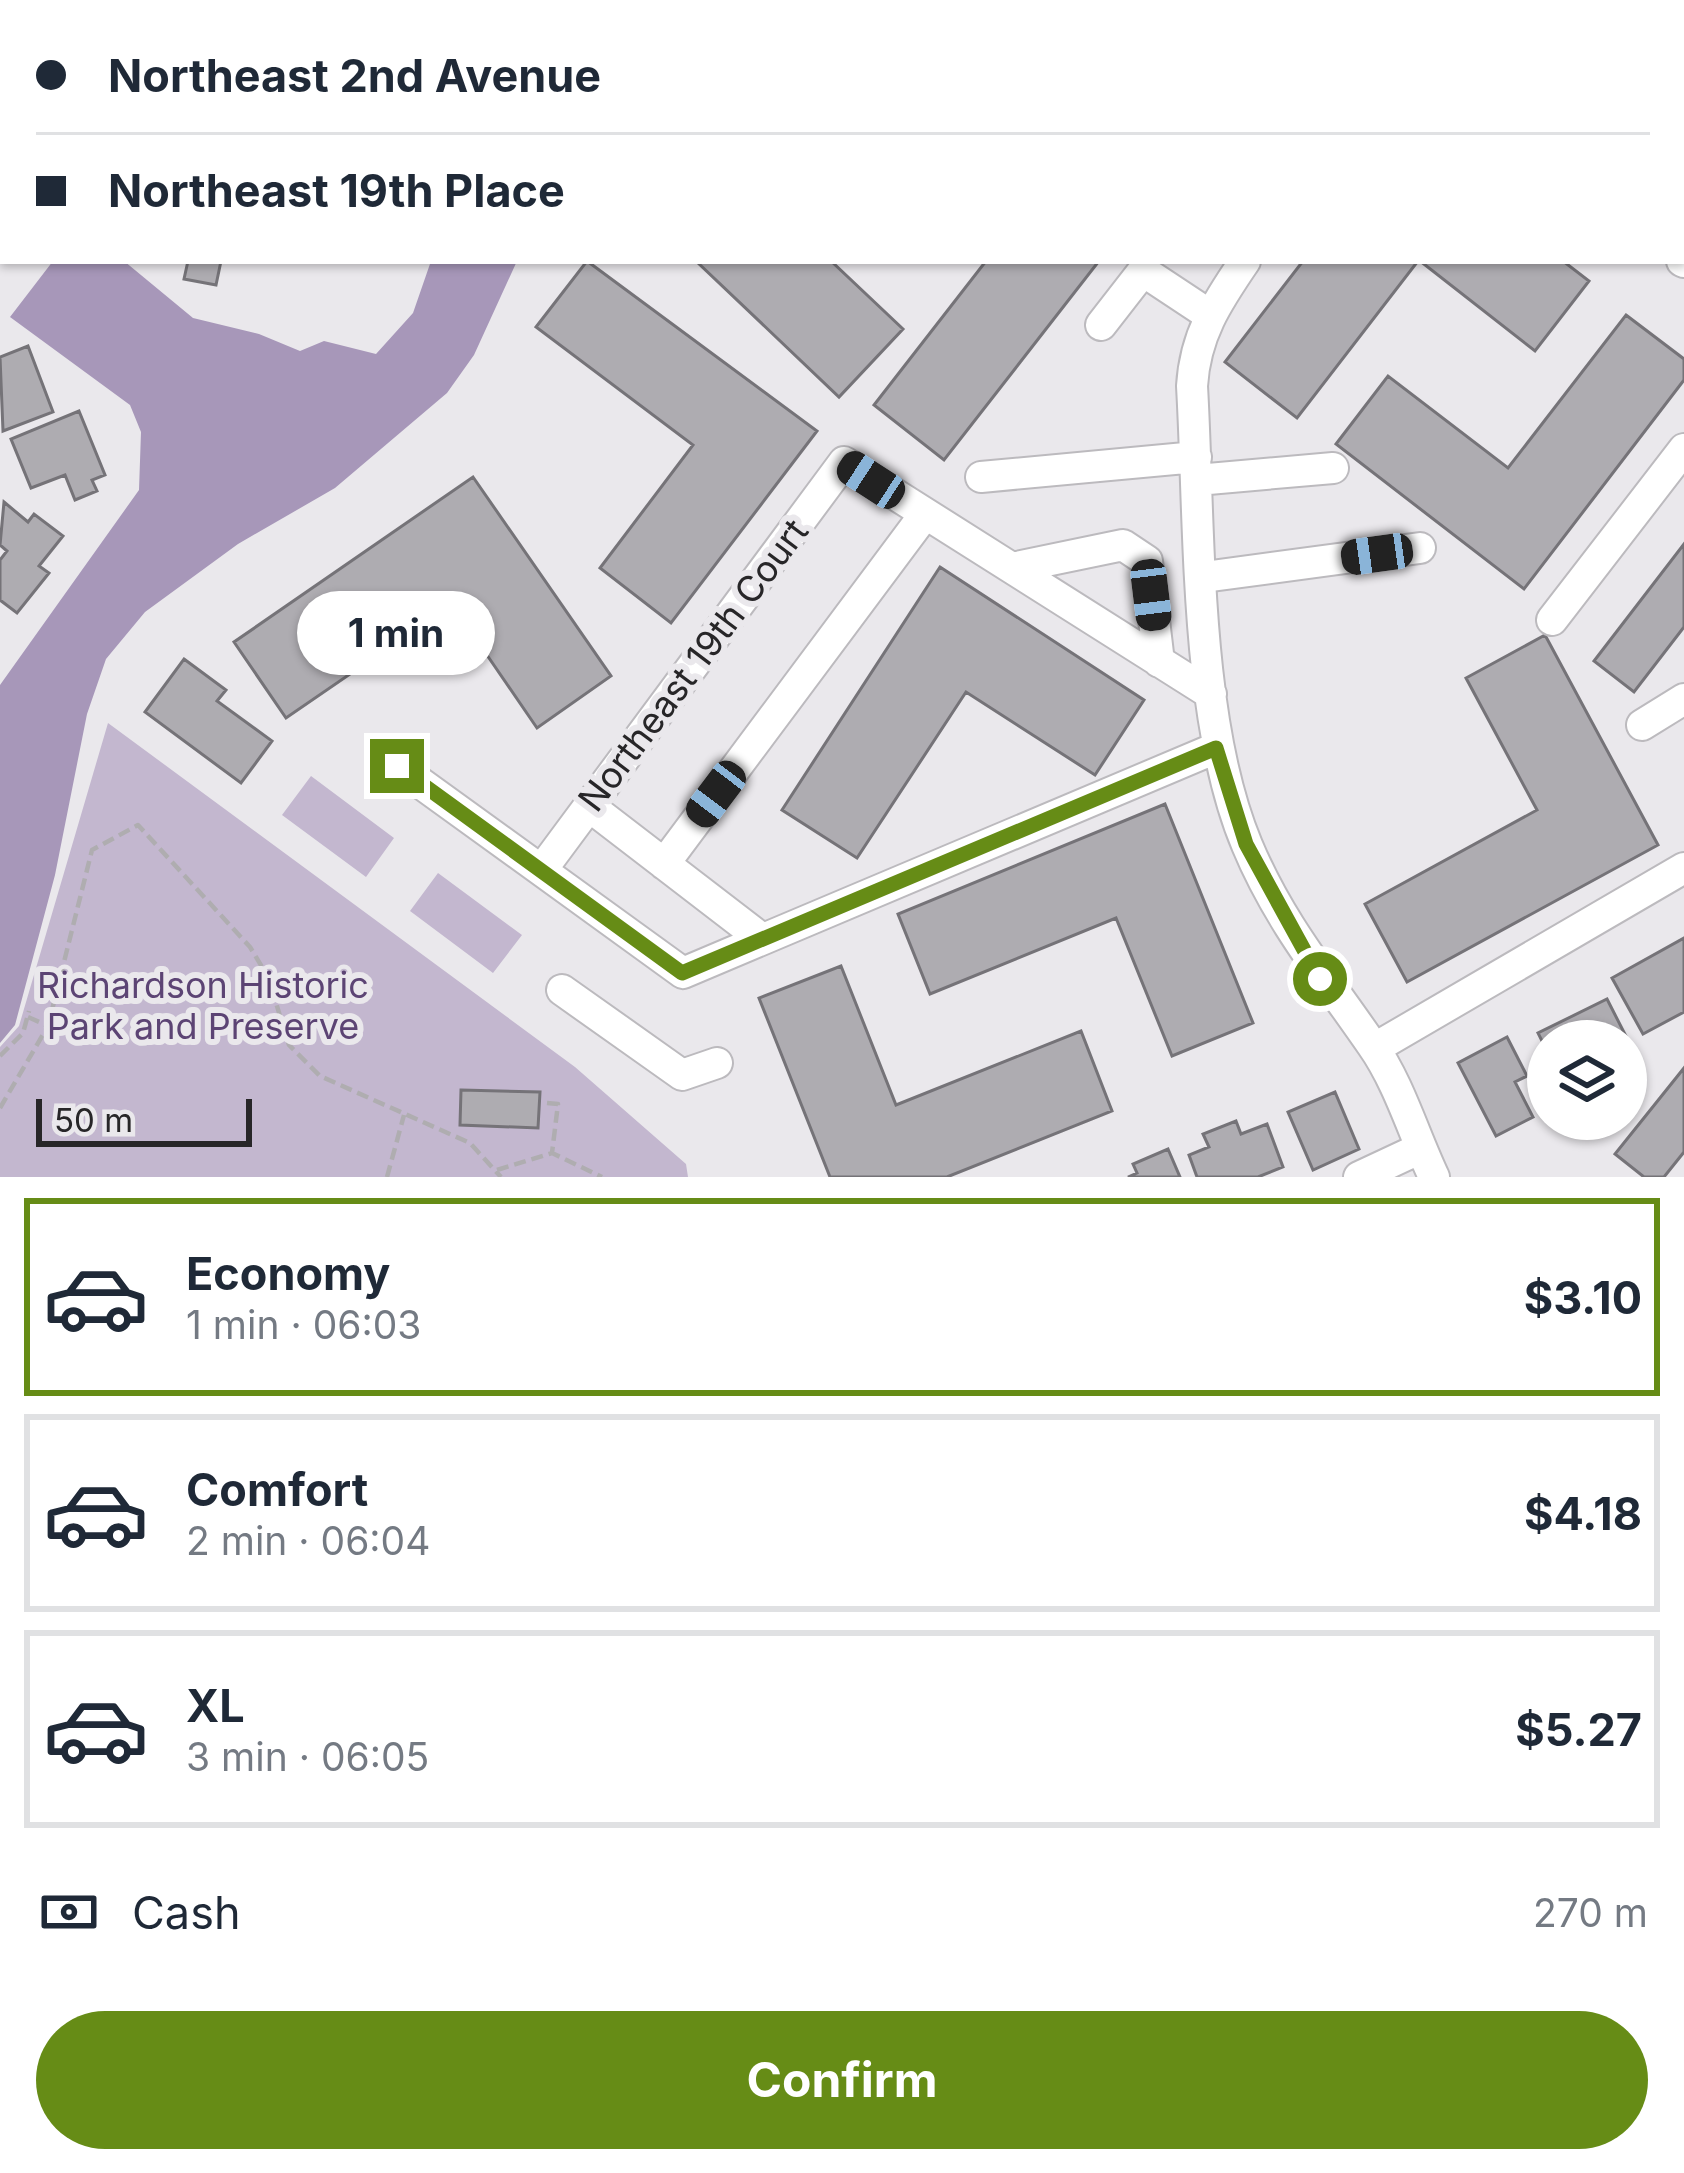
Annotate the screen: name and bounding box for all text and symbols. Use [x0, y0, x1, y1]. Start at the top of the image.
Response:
text: Northeast 2nd Avenue [108, 48, 601, 103]
text: Northeast 19th Place [108, 163, 565, 218]
car [831, 445, 911, 515]
street label: Northeast 19th Court [569, 510, 817, 820]
car [1339, 531, 1415, 577]
car [1129, 557, 1173, 633]
callout: 1 min [298, 592, 496, 676]
text: 1 min [348, 609, 444, 656]
route end [370, 739, 424, 793]
car [680, 754, 752, 834]
route start [1293, 952, 1347, 1006]
park label: Richardson Historic Park and Preserve [37, 963, 369, 1048]
map controls [1527, 1020, 1647, 1140]
button: layers [1527, 1020, 1647, 1140]
scale bar [36, 1093, 252, 1146]
text: 50 m [54, 1100, 133, 1140]
icon: car [42, 1243, 150, 1351]
text: Economy [186, 1246, 390, 1301]
text: $3.10 [1524, 1270, 1642, 1325]
text: 1 min · 06:03 [186, 1301, 421, 1348]
icon: car [42, 1459, 150, 1567]
text: Comfort [186, 1462, 368, 1517]
text: $4.18 [1524, 1486, 1642, 1541]
text: 2 min · 06:04 [186, 1517, 430, 1564]
icon: car [42, 1675, 150, 1783]
text: XL [186, 1678, 245, 1733]
text: $5.27 [1515, 1702, 1642, 1757]
text: 3 min · 06:05 [186, 1733, 429, 1780]
icon: cash [36, 1879, 102, 1945]
text: Cash [132, 1885, 241, 1940]
text: 270 m [1533, 1889, 1648, 1936]
button: Confirm [36, 2011, 1648, 2149]

